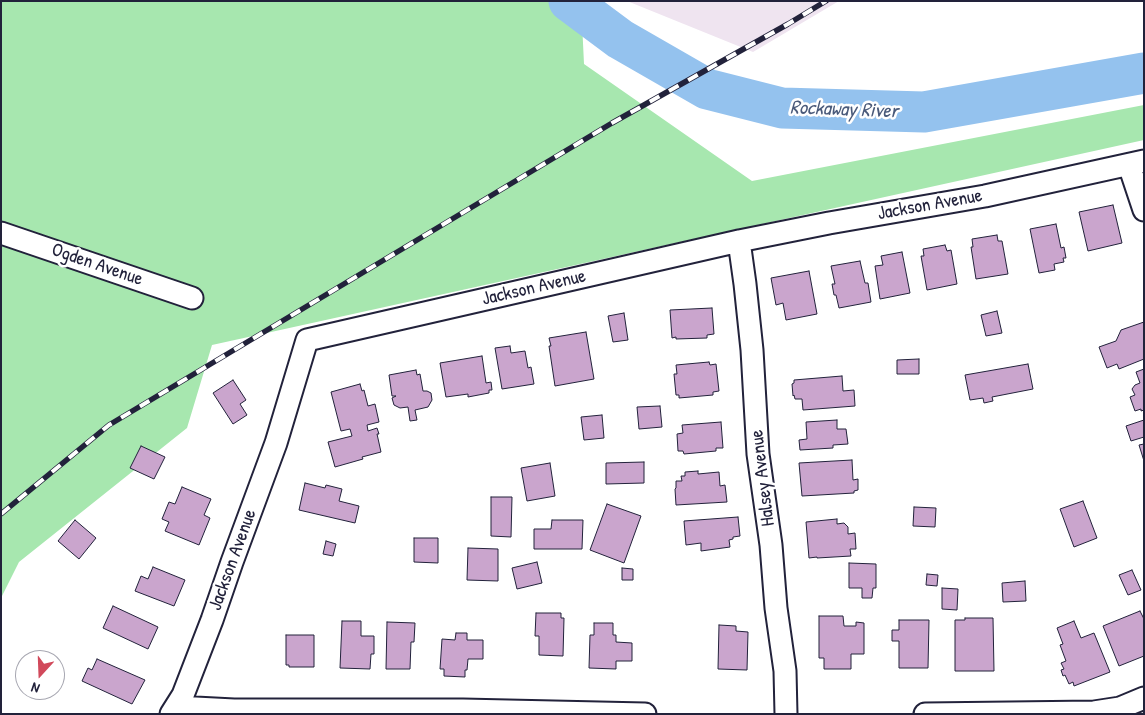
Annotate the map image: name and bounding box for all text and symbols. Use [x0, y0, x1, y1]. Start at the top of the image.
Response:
water label: Rockaway River [789, 96, 899, 124]
street label: Jackson Avenue [876, 185, 984, 225]
street label: Ogden Avenue [48, 239, 146, 291]
street label: Jackson Avenue [480, 265, 588, 311]
street label: Halsey Avenue [746, 429, 780, 527]
street label: Jackson Avenue [204, 506, 262, 614]
north arrow [15, 650, 65, 700]
text: N [28, 678, 42, 699]

